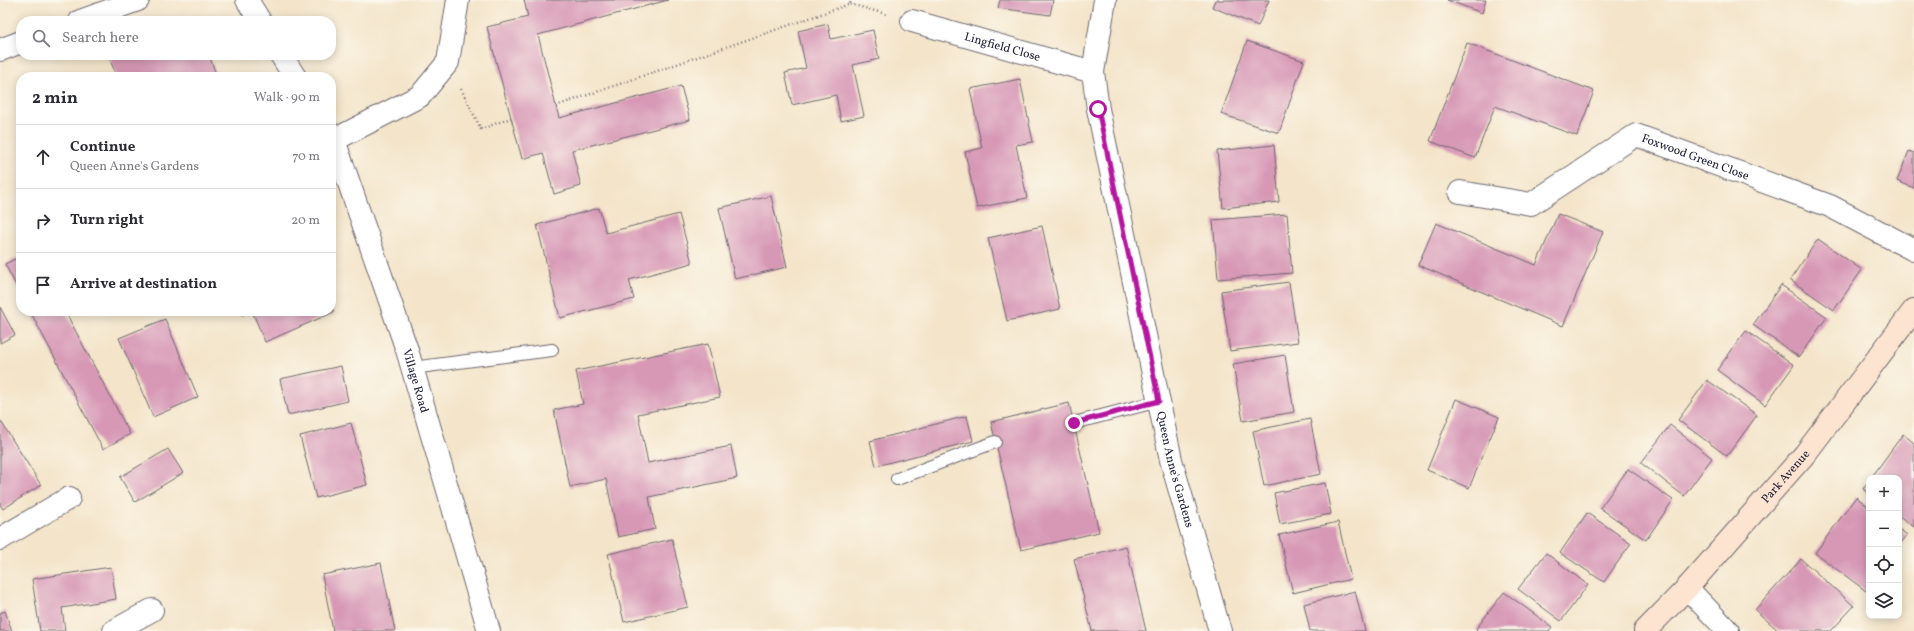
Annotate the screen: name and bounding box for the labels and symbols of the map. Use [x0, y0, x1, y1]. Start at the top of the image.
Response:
street label: Lingfield Close [962, 29, 1042, 66]
route start [1089, 100, 1107, 118]
street label: Foxwood Green Close [1639, 131, 1751, 185]
street label: Village Road [398, 347, 432, 415]
street label: Queen Anne's Gardens [1152, 410, 1197, 530]
route end [1065, 414, 1083, 432]
street label: Park Avenue [1758, 447, 1814, 507]

